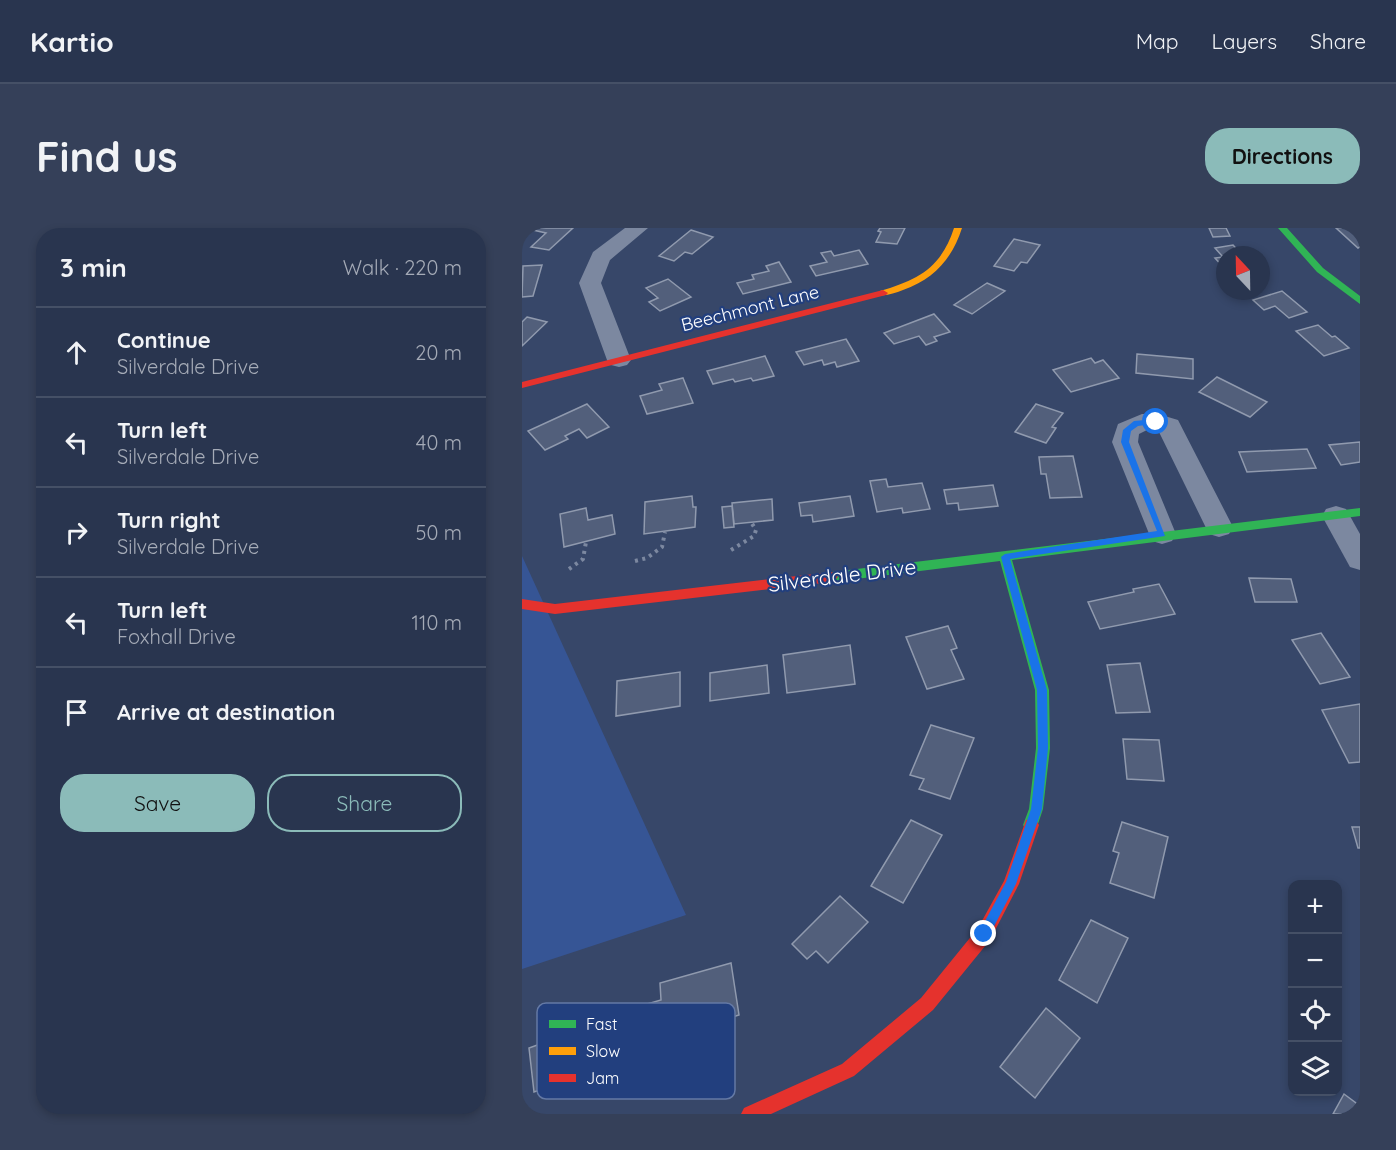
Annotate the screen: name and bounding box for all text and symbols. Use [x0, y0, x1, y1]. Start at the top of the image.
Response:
text: Kartio [30, 24, 114, 59]
text: Map [1136, 28, 1179, 54]
text: Layers [1212, 28, 1277, 54]
text: Share [1310, 28, 1366, 54]
button: Directions [1205, 128, 1360, 184]
text: Find us [36, 130, 178, 183]
north arrow [1216, 246, 1270, 300]
text: 3 min [60, 251, 127, 284]
text: Walk · 220 m [343, 255, 462, 280]
street label: Beechmont Lane [679, 280, 821, 336]
text: Continue [117, 326, 211, 354]
icon: ahead [60, 336, 93, 369]
text: 20 m [415, 340, 462, 365]
text: Silverdale Drive [117, 354, 259, 379]
route start [1142, 408, 1168, 434]
text: Turn left [117, 416, 207, 444]
icon: left [60, 426, 93, 459]
text: 40 m [416, 430, 462, 455]
text: Silverdale Drive [117, 444, 259, 469]
text: Turn right [117, 506, 221, 534]
icon: right [60, 516, 93, 549]
text: 50 m [416, 520, 462, 545]
text: Silverdale Drive [117, 534, 259, 559]
street label: Silverdale Drive [766, 553, 918, 597]
text: Turn left [117, 596, 207, 624]
icon: left [60, 606, 93, 639]
text: 110 m [412, 610, 462, 635]
text: Foxhall Drive [117, 624, 236, 649]
icon: arrive [60, 696, 93, 729]
text: Arrive at destination [117, 698, 335, 726]
button: Save [60, 774, 255, 832]
button: Share [267, 774, 462, 832]
map controls [1288, 880, 1342, 1096]
button: + [1288, 880, 1342, 934]
route end [970, 920, 996, 946]
button: − [1288, 934, 1342, 988]
button: locate [1288, 988, 1342, 1042]
legend [537, 1003, 735, 1099]
text: Fast [586, 1014, 617, 1034]
text: Slow [586, 1041, 620, 1061]
button: layers [1288, 1042, 1342, 1096]
text: Jam [586, 1068, 619, 1088]

